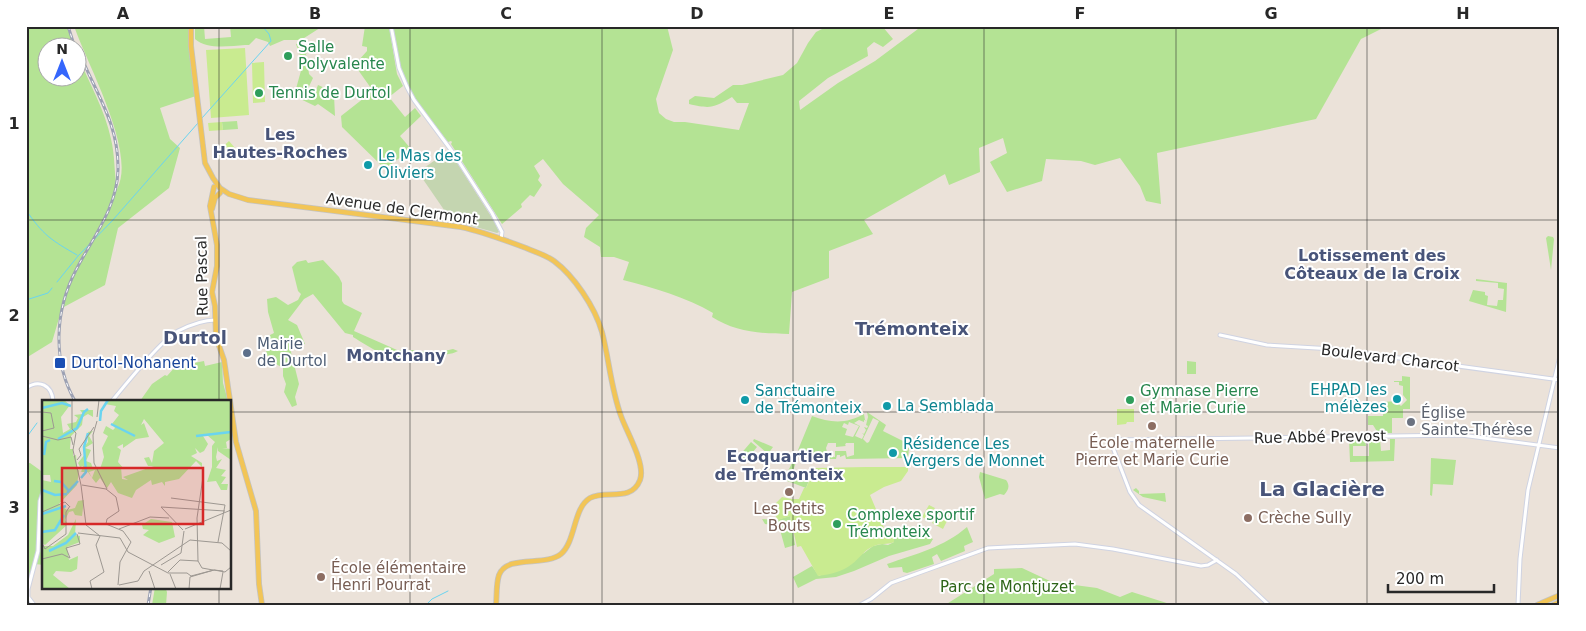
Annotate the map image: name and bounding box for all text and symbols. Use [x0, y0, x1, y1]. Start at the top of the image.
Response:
text: A [117, 4, 130, 23]
text: B [309, 4, 321, 23]
text: C [500, 4, 512, 23]
text: D [690, 4, 704, 23]
text: E [884, 4, 894, 23]
text: F [1075, 4, 1085, 23]
text: G [1264, 4, 1278, 23]
text: H [1456, 4, 1470, 23]
north arrow [38, 38, 88, 88]
place label: Salle Polyvalente [298, 38, 385, 73]
text: N [56, 41, 68, 57]
marker: Salle Polyvalente [282, 50, 294, 62]
place label: Tennis de Durtol [268, 84, 391, 102]
marker: Tennis de Durtol [253, 87, 265, 99]
text: 1 [8, 114, 20, 133]
district label: Les Hautes-Roches [213, 125, 347, 162]
place label: Le Mas des Oliviers [378, 147, 462, 182]
marker: Le Mas des Oliviers [362, 159, 374, 171]
street label: Avenue de Clermont [325, 189, 479, 229]
street label: Rue Pascal [192, 236, 212, 316]
district label: Lotissement des Côteaux de la Croix [1284, 246, 1460, 283]
text: 2 [8, 306, 20, 325]
district label: Trémonteix [855, 318, 969, 339]
district label: Durtol [163, 327, 227, 348]
place label: Mairie de Durtol [257, 335, 327, 370]
street label: Boulevard Charcot [1320, 341, 1460, 375]
district label: Montchany [346, 346, 446, 365]
marker: Mairie de Durtol [241, 347, 253, 359]
place label: Durtol-Nohanent [71, 354, 196, 372]
marker: Durtol-Nohanent [53, 356, 67, 370]
place label: EHPAD les mélèzes [1310, 381, 1387, 416]
place label: Sanctuaire de Trémonteix [755, 382, 862, 417]
place label: Gymnase Pierre et Marie Curie [1140, 382, 1259, 417]
marker: EHPAD les mélèzes [1391, 393, 1403, 405]
marker: Sanctuaire de Trémonteix [739, 394, 751, 406]
marker: Gymnase Pierre et Marie Curie [1124, 394, 1136, 406]
place label: La Semblada [897, 397, 994, 415]
inset map [42, 400, 231, 588]
marker: La Semblada [881, 400, 893, 412]
place label: Église Sainte-Thérèse [1421, 403, 1533, 439]
marker: Église Sainte-Thérèse [1405, 416, 1417, 428]
marker: École maternelle Pierre et Marie Curie [1146, 420, 1158, 432]
street label: Rue Abbé Prevost [1254, 427, 1386, 447]
place label: École maternelle Pierre et Marie Curie [1075, 433, 1229, 469]
place label: Résidence Les Vergers de Monnet [903, 435, 1045, 470]
district label: Ecoquartier de Trémonteix [714, 447, 844, 484]
marker: Résidence Les Vergers de Monnet [887, 447, 899, 459]
district label: La Glacière [1259, 477, 1385, 501]
marker: Les Petits Bouts [783, 486, 795, 498]
text: 3 [8, 498, 20, 517]
place label: Les Petits Bouts [753, 500, 825, 535]
place label: Complexe sportif Trémonteix [846, 506, 975, 541]
place label: Crèche Sully [1258, 509, 1352, 527]
marker: Crèche Sully [1242, 512, 1254, 524]
marker: Complexe sportif Trémonteix [831, 518, 843, 530]
place label: École élémentaire Henri Pourrat [331, 558, 466, 594]
scale bar [1388, 561, 1495, 593]
text: 200 m [1396, 570, 1444, 588]
marker: École élémentaire Henri Pourrat [315, 571, 327, 583]
park label: Parc de Montjuzet [940, 578, 1074, 596]

